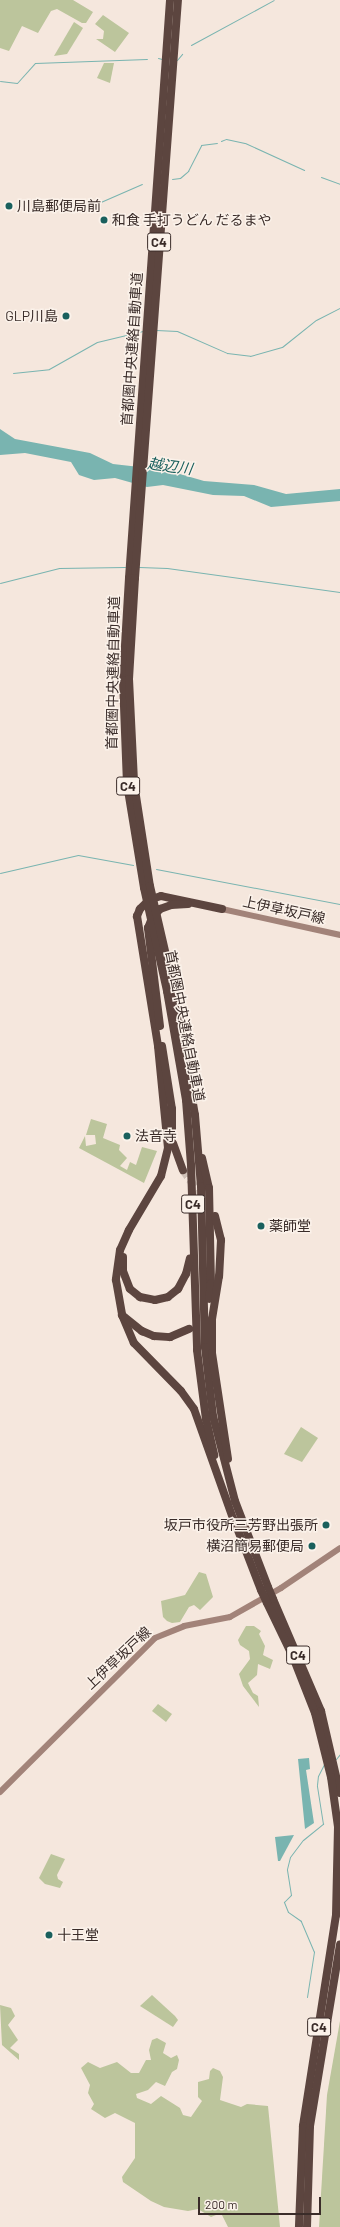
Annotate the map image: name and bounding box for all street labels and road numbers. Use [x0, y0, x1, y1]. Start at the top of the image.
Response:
road number: C4 [147, 231, 171, 253]
street label: 首都圏中央連絡自動車道 [118, 272, 146, 426]
street label: 首都圏中央連絡自動車道 [103, 596, 123, 750]
road number: C4 [116, 775, 140, 797]
street label: 上伊草坂戸線 [241, 893, 327, 927]
street label: 首都圏中央連絡自動車道 [162, 949, 208, 1103]
road number: C4 [181, 1193, 205, 1215]
street label: 上伊草坂戸線 [82, 1623, 154, 1693]
road number: C4 [286, 1644, 310, 1666]
road number: C4 [307, 2016, 331, 2038]

